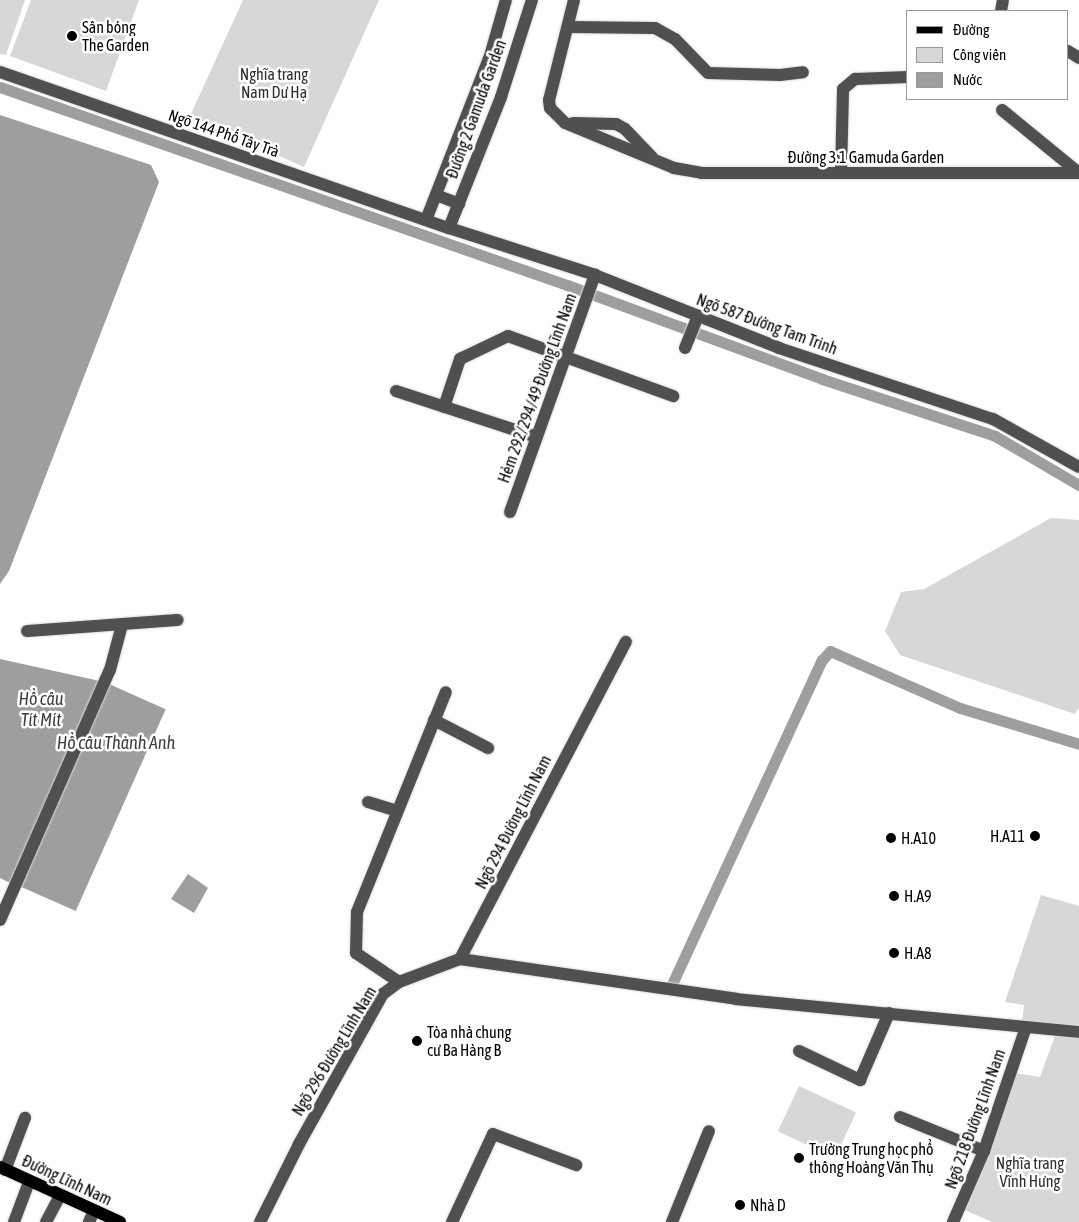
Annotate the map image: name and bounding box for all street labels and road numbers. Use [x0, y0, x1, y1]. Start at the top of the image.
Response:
street label: Đường 2 Gamuda Garden [442, 37, 510, 181]
street label: Ngõ 144 Phố Tây Trà [166, 105, 282, 161]
street label: Đường 3.1 Gamuda Garden [788, 147, 944, 167]
street label: Ngõ 587 Đường Tam Trinh [694, 290, 840, 358]
street label: Hẻm 292/294/49 Đường Lĩnh Nam [494, 291, 580, 485]
street label: Ngõ 294 Đường Lĩnh Nam [471, 752, 555, 892]
street label: Ngõ 296 Đường Lĩnh Nam [288, 983, 380, 1119]
street label: Ngõ 218 Đường Lĩnh Nam [941, 1046, 1009, 1192]
street label: Đường Lĩnh Nam [19, 1151, 115, 1209]

